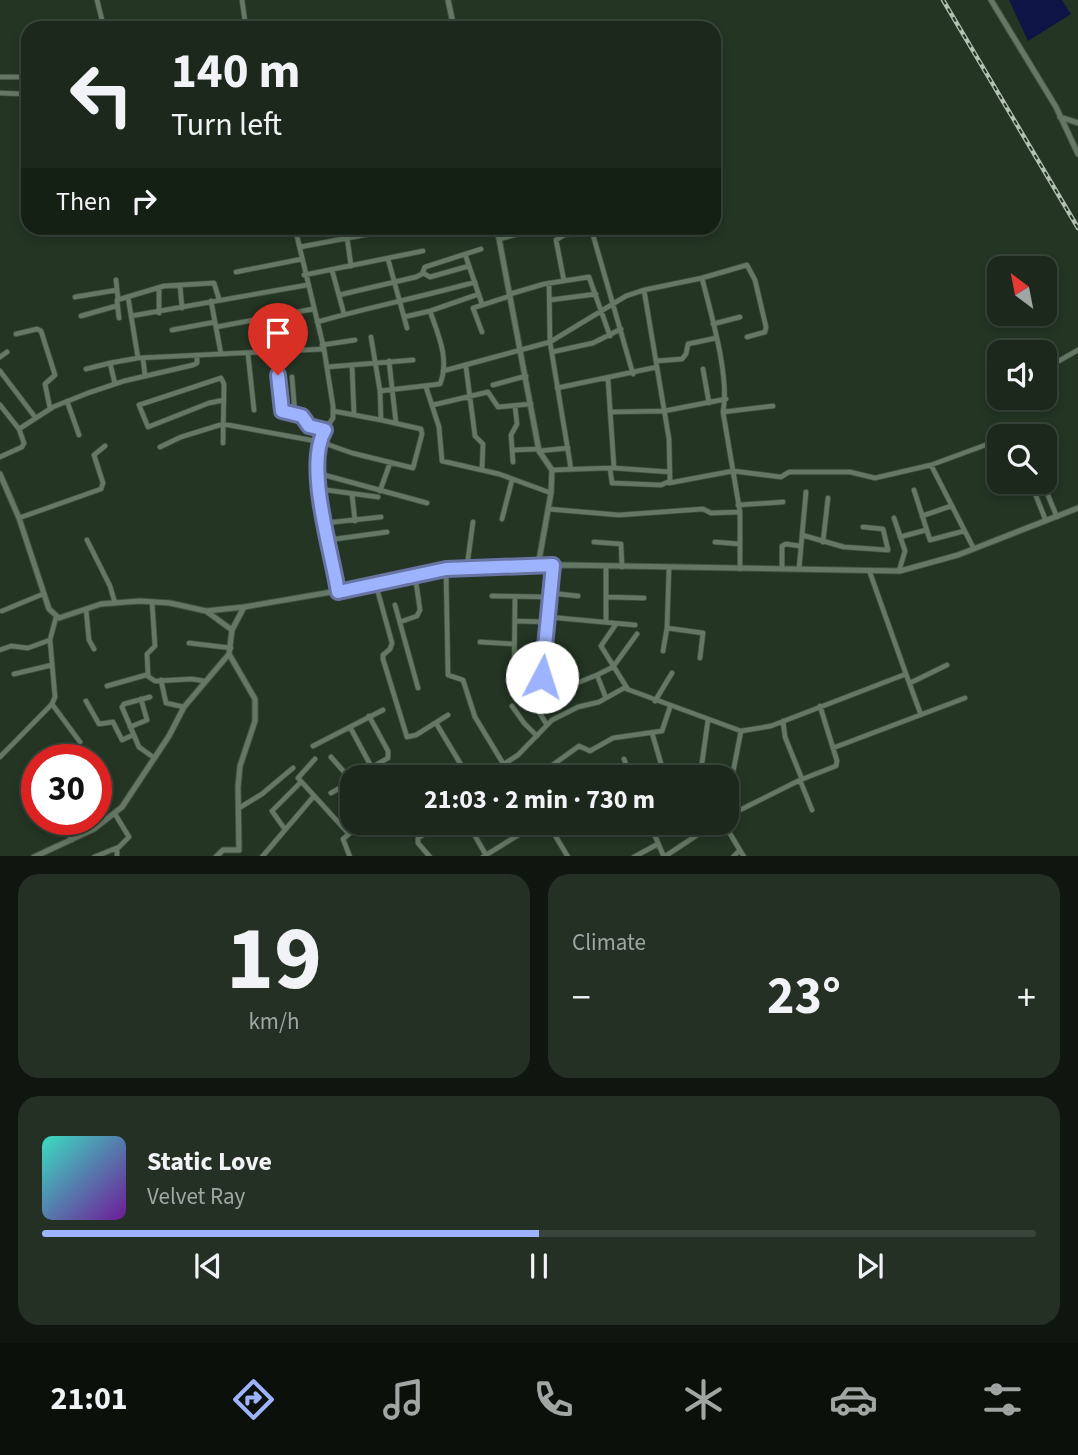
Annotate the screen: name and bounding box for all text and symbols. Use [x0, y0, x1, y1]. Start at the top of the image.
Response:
text: 140 m [171, 37, 300, 107]
icon: left [56, 49, 147, 140]
text: Turn left [171, 102, 282, 148]
icon: right [125, 182, 163, 220]
text: Then [56, 183, 111, 220]
north arrow [987, 256, 1057, 326]
map controls [987, 256, 1057, 494]
pin [248, 303, 308, 375]
icon: arrive [259, 314, 297, 352]
button: sound [987, 340, 1057, 410]
button: search [987, 424, 1057, 494]
position arrow [505, 640, 579, 714]
speed limit sign: 30 [21, 744, 112, 835]
text: 21:03 · 2 min · 730 m [424, 781, 655, 818]
text: 19 [226, 895, 322, 1024]
text: Climate [572, 926, 646, 959]
text: 23° [767, 960, 841, 1034]
text: − [572, 971, 591, 1025]
text: + [1017, 971, 1036, 1025]
text: km/h [248, 1005, 300, 1038]
text: Static Love [147, 1143, 272, 1180]
text: Velvet Ray [147, 1180, 245, 1213]
icon: previous [189, 1247, 227, 1285]
icon: pause [520, 1247, 558, 1285]
icon: next [851, 1247, 889, 1285]
icon: directions [229, 1375, 278, 1424]
icon: music [379, 1375, 428, 1424]
icon: phone [529, 1375, 578, 1424]
icon: climate [679, 1375, 728, 1424]
icon: car [829, 1375, 878, 1424]
icon: filters [978, 1375, 1027, 1424]
text: 21:01 [50, 1376, 128, 1422]

